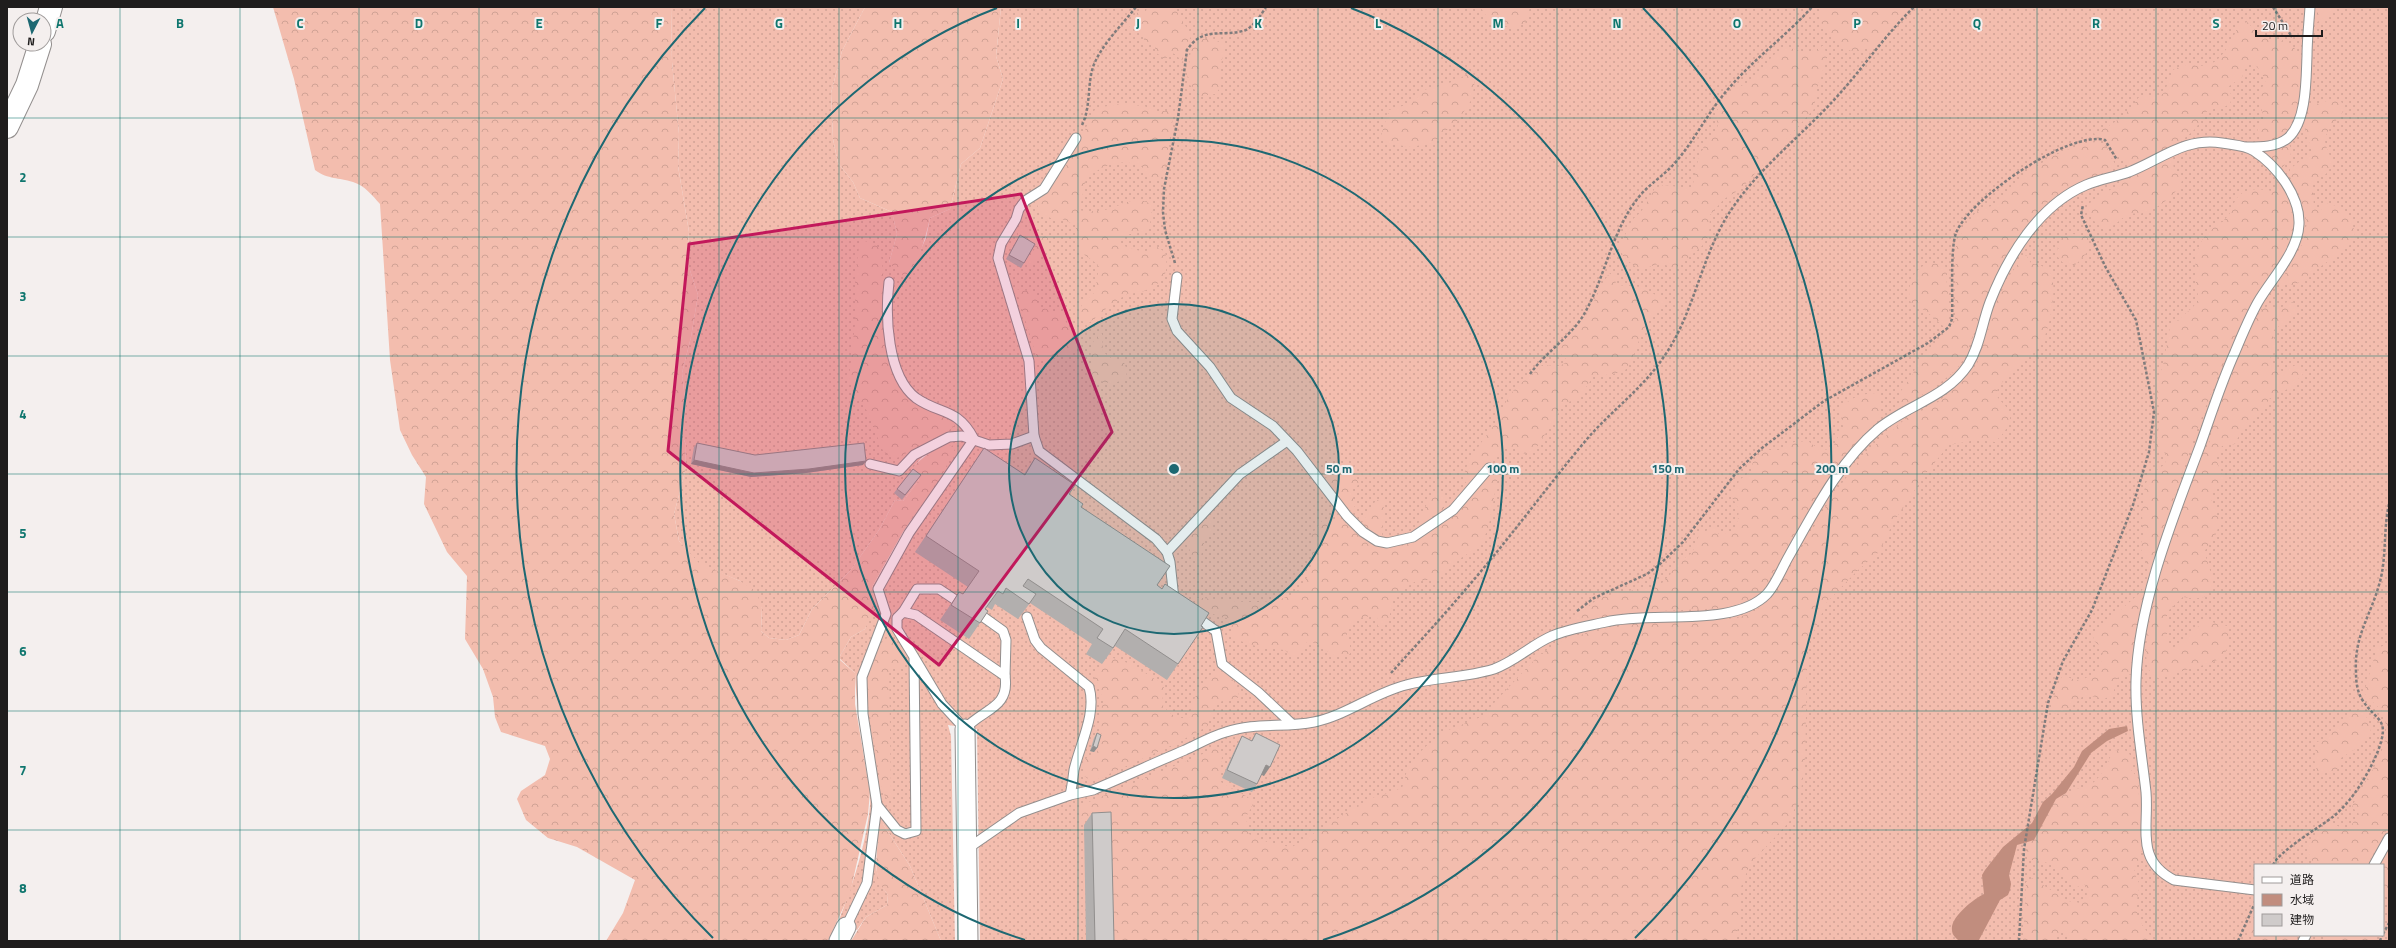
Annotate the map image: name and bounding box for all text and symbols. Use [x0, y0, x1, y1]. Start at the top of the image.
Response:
north arrow [12, 12, 52, 52]
scale bar [2256, 12, 2322, 38]
text: A [56, 13, 64, 33]
text: B [176, 13, 184, 33]
text: C [296, 13, 304, 33]
text: D [415, 13, 423, 33]
text: E [535, 13, 543, 33]
text: F [656, 13, 663, 33]
text: G [775, 13, 783, 33]
text: H [894, 13, 902, 33]
text: I [1016, 13, 1020, 33]
text: J [1136, 13, 1140, 33]
text: K [1254, 13, 1262, 33]
text: L [1375, 13, 1381, 33]
text: M [1492, 13, 1504, 33]
text: N [1612, 13, 1622, 33]
text: O [1733, 13, 1741, 33]
text: P [1853, 13, 1861, 33]
text: Q [1973, 13, 1981, 33]
text: R [2092, 13, 2100, 33]
text: S [2212, 13, 2220, 33]
text: 20 m [2262, 16, 2288, 35]
text: N [26, 34, 36, 50]
text: 2 [19, 167, 27, 187]
text: 3 [19, 286, 27, 306]
text: 4 [19, 404, 27, 424]
text: 50 m [1326, 459, 1352, 478]
text: 100 m [1487, 459, 1519, 478]
text: 150 m [1652, 459, 1684, 478]
text: 200 m [1816, 459, 1848, 478]
centre of rings [1167, 462, 1181, 476]
text: 5 [19, 523, 27, 543]
text: 6 [19, 641, 27, 661]
text: 7 [19, 760, 27, 780]
legend [2254, 864, 2384, 936]
text: 道路 [2290, 870, 2314, 889]
text: 8 [19, 878, 27, 898]
text: 水域 [2290, 890, 2314, 909]
text: 建物 [2290, 910, 2314, 929]

